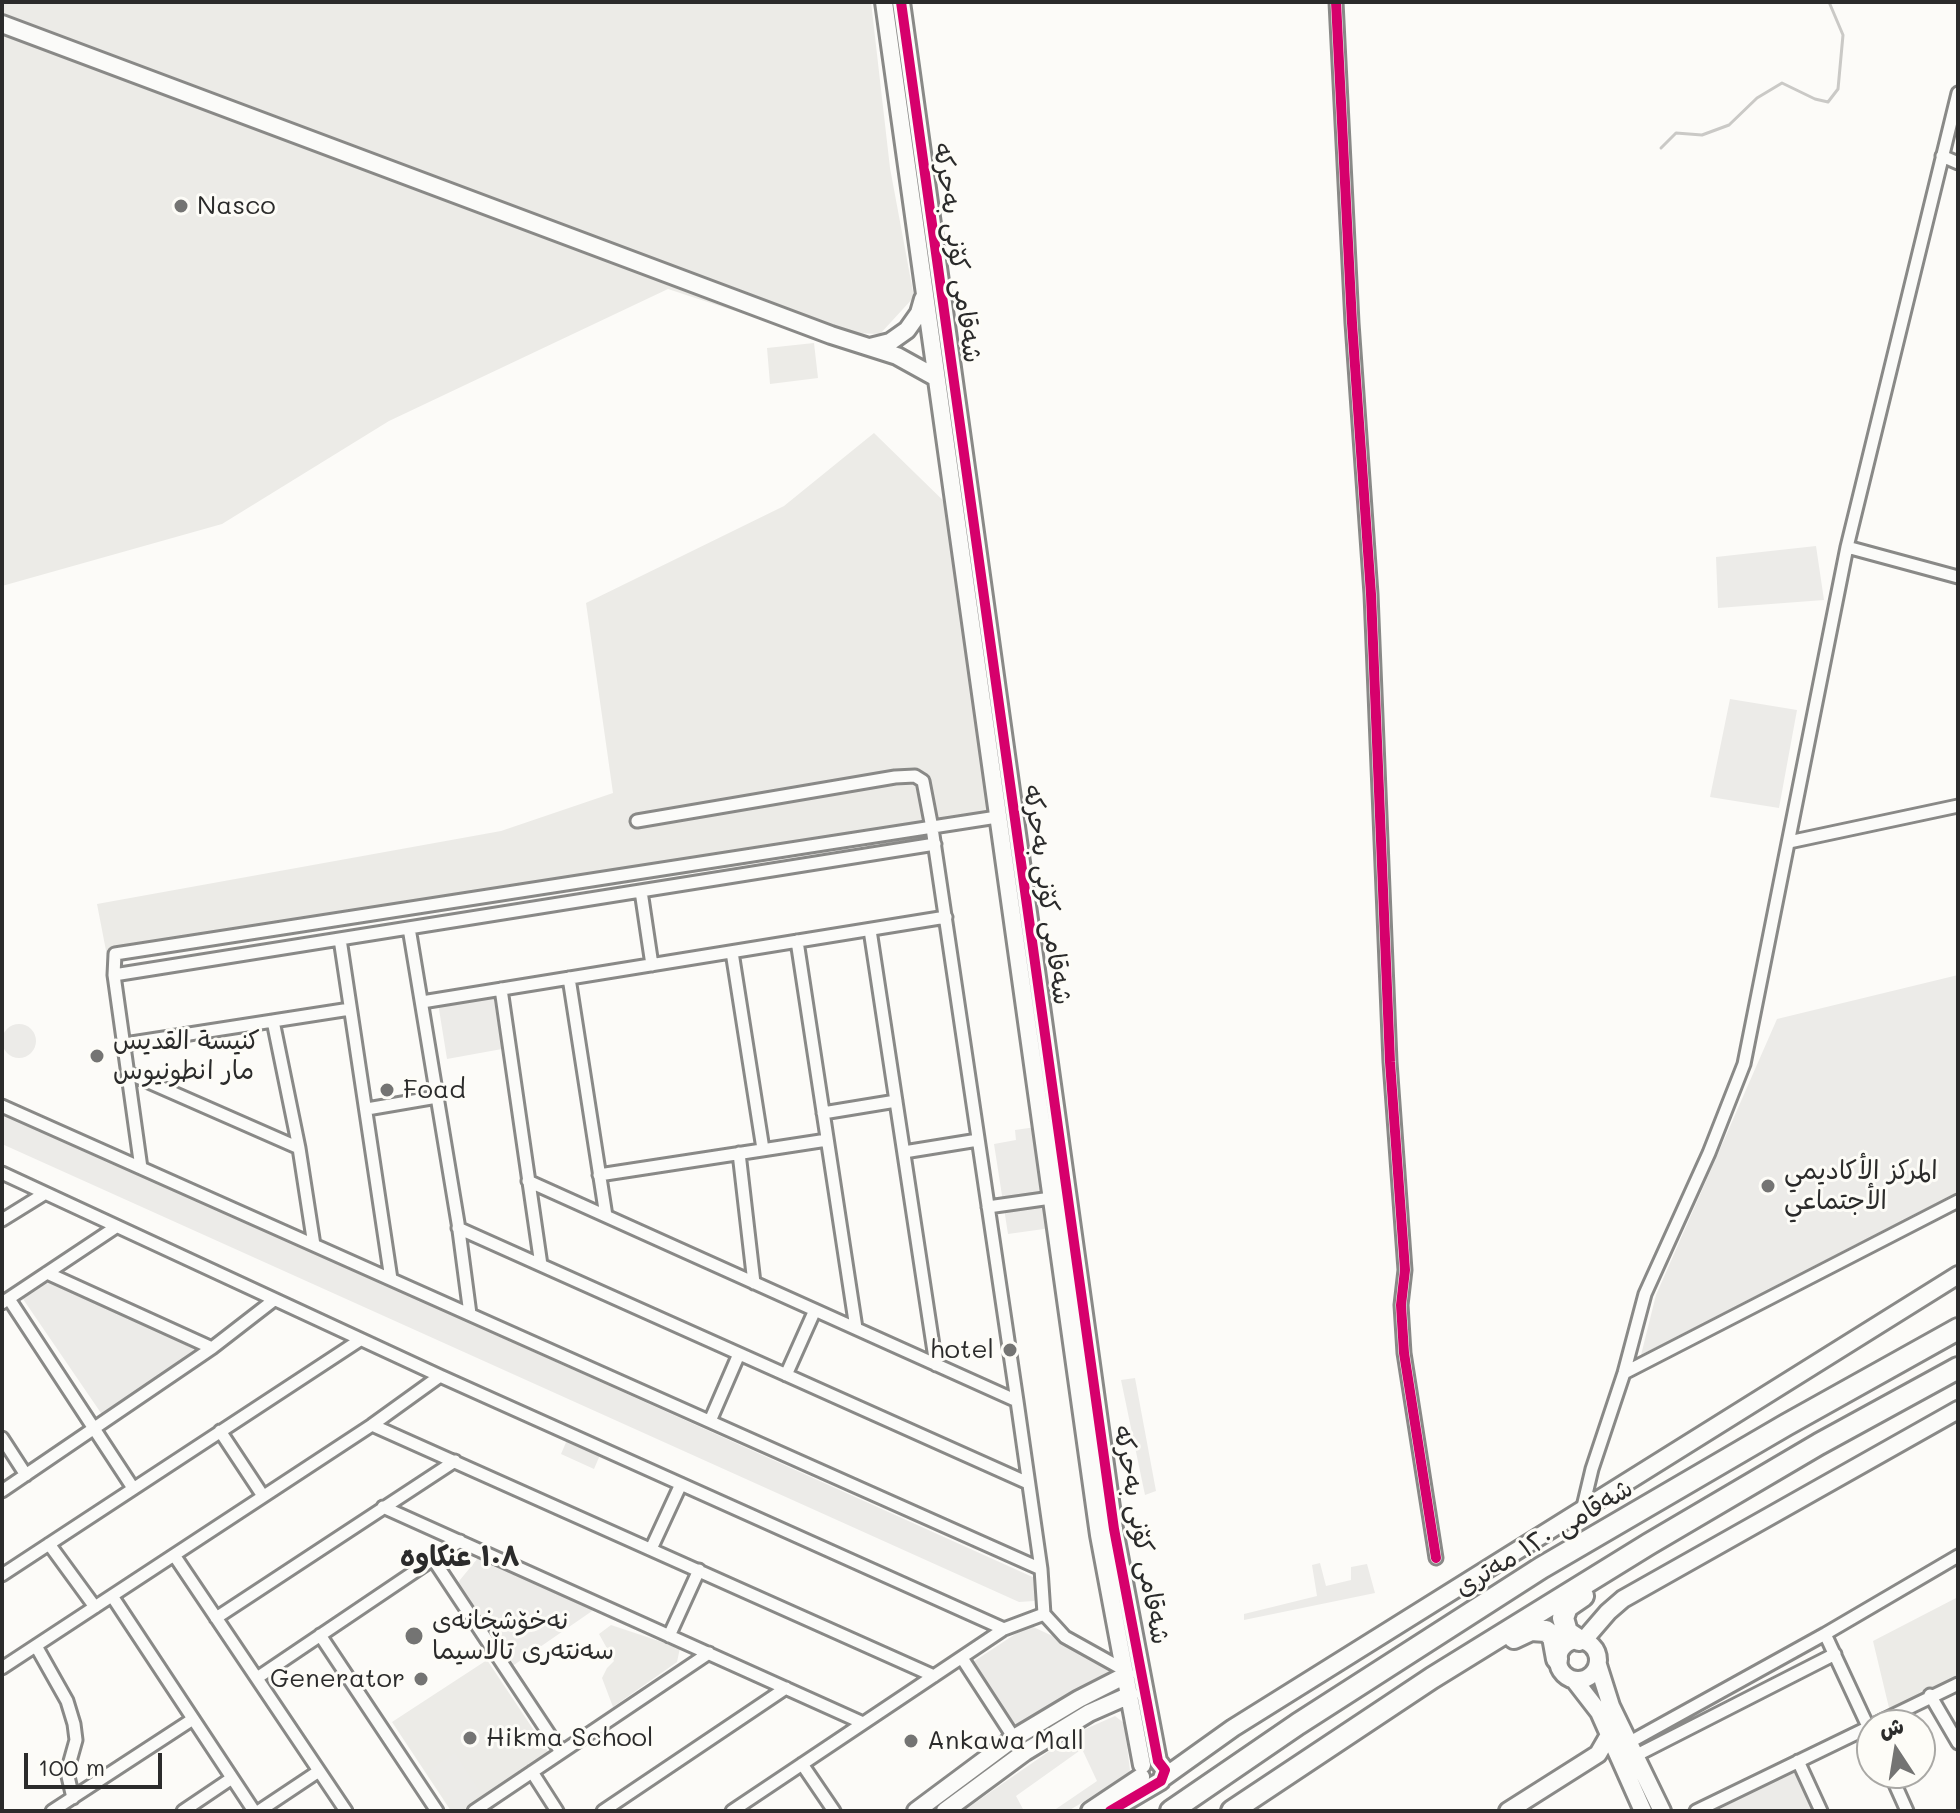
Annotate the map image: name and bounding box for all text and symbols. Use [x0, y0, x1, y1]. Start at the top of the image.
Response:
street label: شەقامی کۆنی بەحرکە [926, 141, 988, 365]
place label: Nasco [197, 190, 276, 222]
marker: Nasco [172, 197, 190, 215]
street label: شەقامی کۆنی بەحرکە [1016, 783, 1078, 1007]
place label: كنيسة القديس مار انطونيوس [113, 1025, 260, 1086]
marker: كنيسة القديس مار انطونيوس [88, 1047, 106, 1065]
place label: Foad [403, 1074, 466, 1106]
marker: Foad [378, 1081, 396, 1099]
place label: المركز الأكاديمي الأجتماعي [1784, 1155, 1938, 1216]
marker: المركز الأكاديمي الأجتماعي [1759, 1177, 1777, 1195]
place label: hotel [930, 1334, 994, 1366]
marker: hotel [1001, 1341, 1019, 1359]
street label: شەقامی کۆنی بەحرکە [1106, 1423, 1176, 1647]
street label: شەقامی ١٢٠ مەتری [1449, 1473, 1639, 1603]
district label: ١٠٨ عنکاوە [400, 1540, 520, 1574]
place label: نەخۆشخانەی سەنتەری تاڵاسیما [432, 1605, 614, 1666]
marker: نەخۆشخانەی سەنتەری تاڵاسیما [403, 1625, 425, 1647]
place label: Generator [270, 1663, 405, 1695]
marker: Generator [412, 1670, 430, 1688]
north arrow [1856, 1709, 1936, 1789]
text: ش [1876, 1710, 1906, 1744]
place label: Hikma School [486, 1722, 653, 1754]
place label: Ankawa Mall [927, 1725, 1084, 1757]
marker: Hikma School [461, 1729, 479, 1747]
marker: Ankawa Mall [902, 1732, 920, 1750]
scale bar [28, 1737, 166, 1787]
text: 100 m [38, 1751, 105, 1782]

